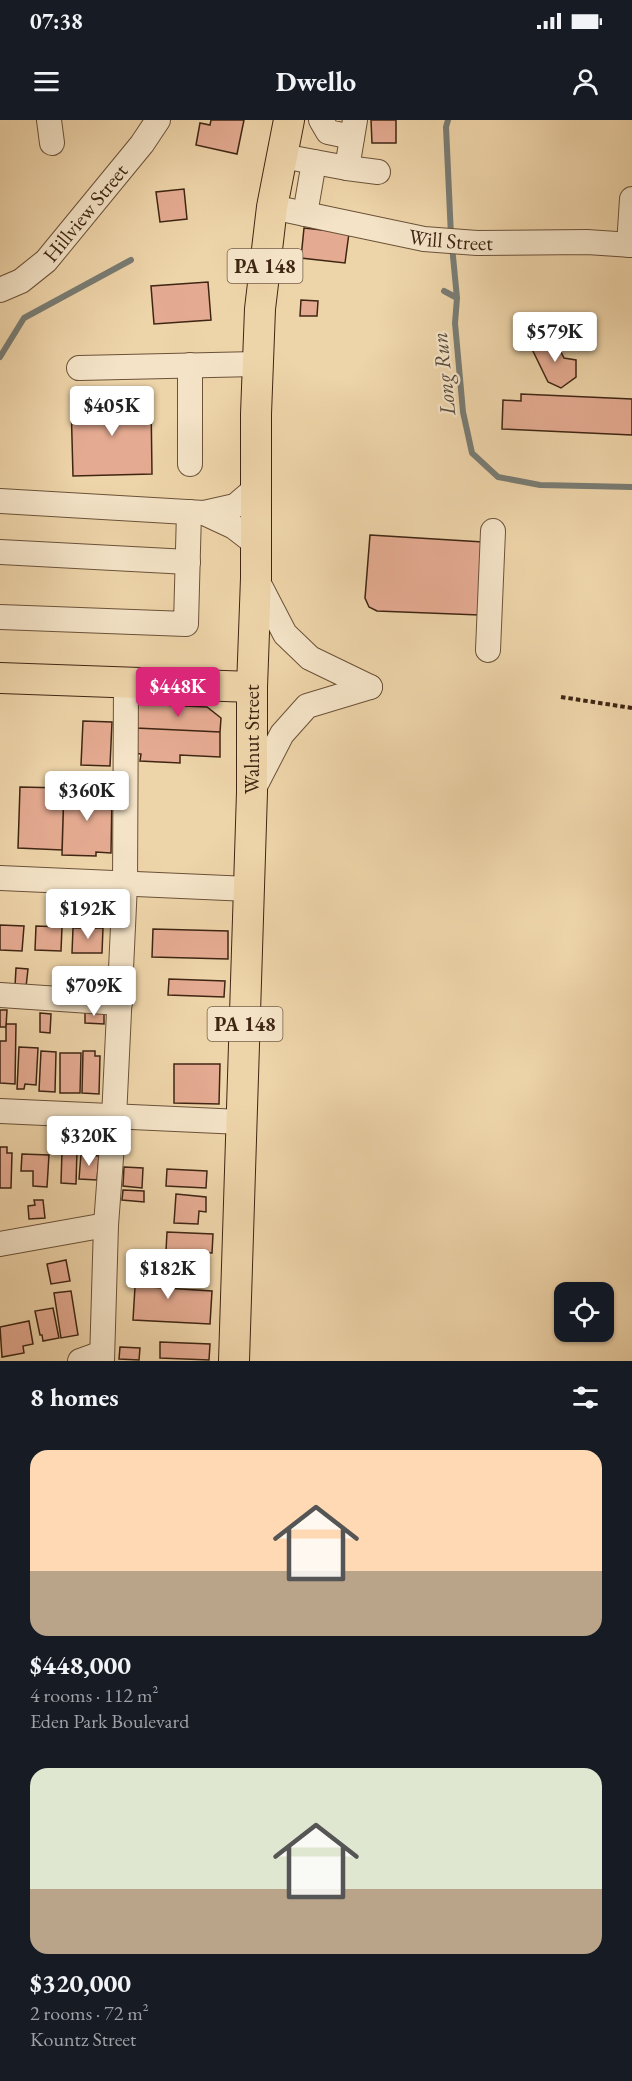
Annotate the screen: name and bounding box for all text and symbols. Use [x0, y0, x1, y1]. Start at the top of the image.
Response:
text: 07:38 [30, 7, 83, 36]
text: Dwello [276, 64, 356, 99]
icon: menu [30, 65, 63, 98]
icon: person [569, 65, 602, 98]
street label: Hillview Street [37, 158, 134, 267]
street label: Will Street [406, 222, 493, 256]
road number: PA 148 [228, 249, 302, 283]
pin: $579K [513, 312, 597, 363]
text: $579K [527, 318, 583, 344]
water label: Long Run [425, 331, 462, 418]
pin: $405K [70, 386, 154, 437]
text: $405K [84, 392, 140, 418]
pin: $448K [136, 667, 220, 718]
text: $448K [150, 673, 206, 699]
street label: Walnut Street [238, 684, 265, 794]
pin: $360K [45, 771, 129, 822]
text: $360K [59, 777, 115, 803]
pin: $192K [46, 889, 130, 940]
text: $192K [60, 895, 116, 921]
pin: $709K [52, 966, 136, 1017]
text: $709K [66, 972, 122, 998]
road number: PA 148 [208, 1007, 282, 1041]
pin: $320K [47, 1116, 131, 1167]
text: $320K [61, 1122, 117, 1148]
pin: $182K [126, 1249, 210, 1300]
text: $182K [140, 1255, 196, 1281]
map controls [554, 1282, 614, 1342]
button: locate [554, 1282, 614, 1342]
text: 8 homes [30, 1380, 119, 1414]
icon: filters [569, 1381, 602, 1414]
icon: home [262, 1489, 370, 1597]
text: $448,000 [30, 1648, 131, 1682]
text: 4 rooms · 112 m² [30, 1682, 158, 1708]
text: Eden Park Boulevard [30, 1708, 189, 1734]
icon: home [262, 1807, 370, 1915]
text: $320,000 [30, 1966, 131, 2000]
text: 2 rooms · 72 m² [30, 2000, 149, 2026]
text: Kountz Street [30, 2026, 136, 2052]

